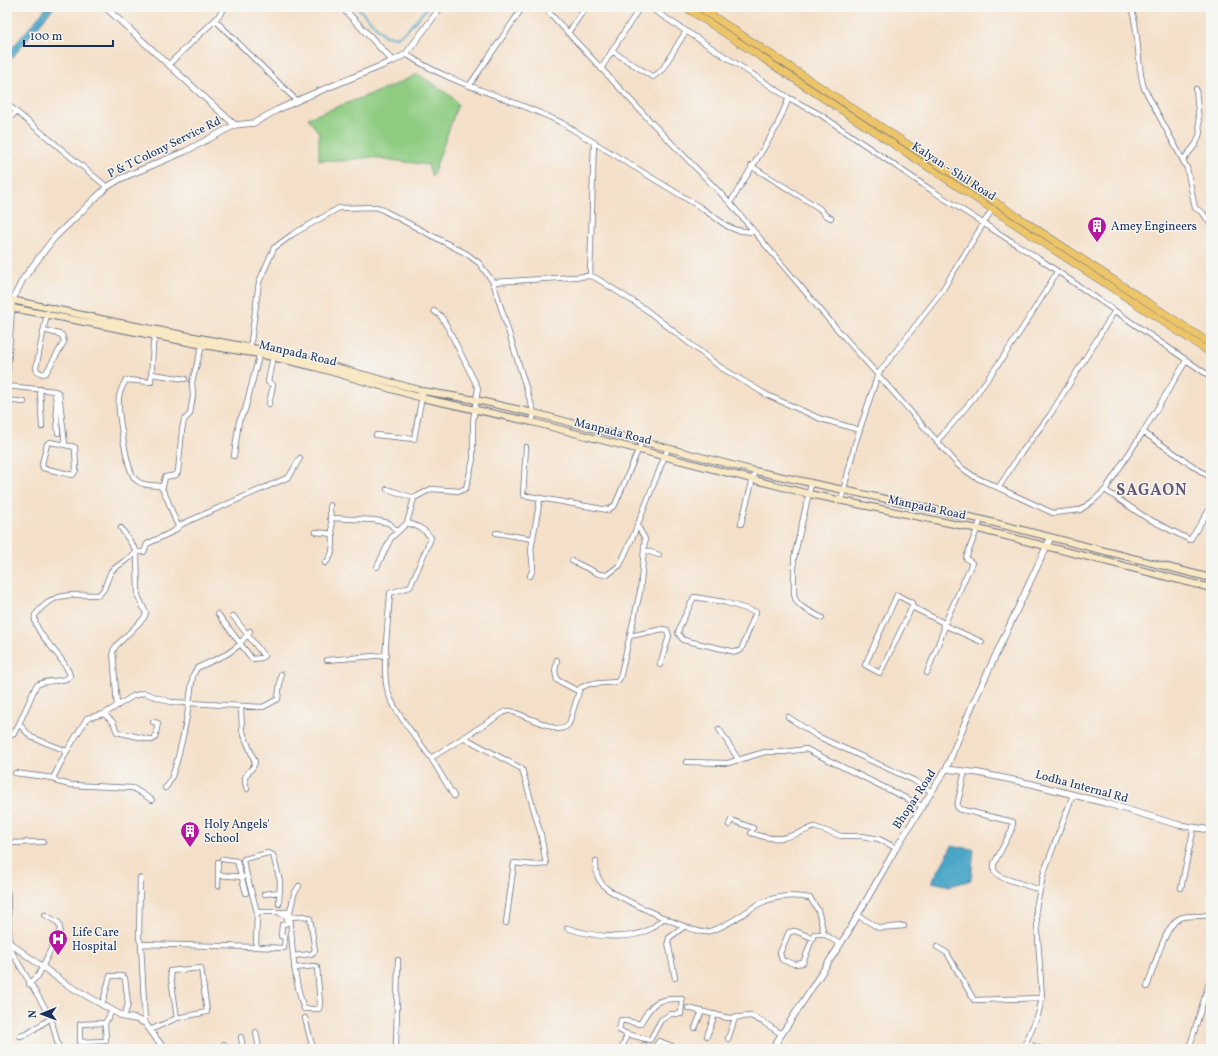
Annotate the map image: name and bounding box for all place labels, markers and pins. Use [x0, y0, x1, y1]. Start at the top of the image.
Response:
building icon: Amey Engineers [1086, 215, 1108, 243]
place label: Amey Engineers [1111, 219, 1197, 235]
place label: Holy Angels' School [204, 817, 270, 847]
building icon: Holy Angels' School [179, 820, 201, 848]
place label: Life Care Hospital [72, 925, 119, 955]
hospital icon: Life Care Hospital [47, 928, 69, 956]

